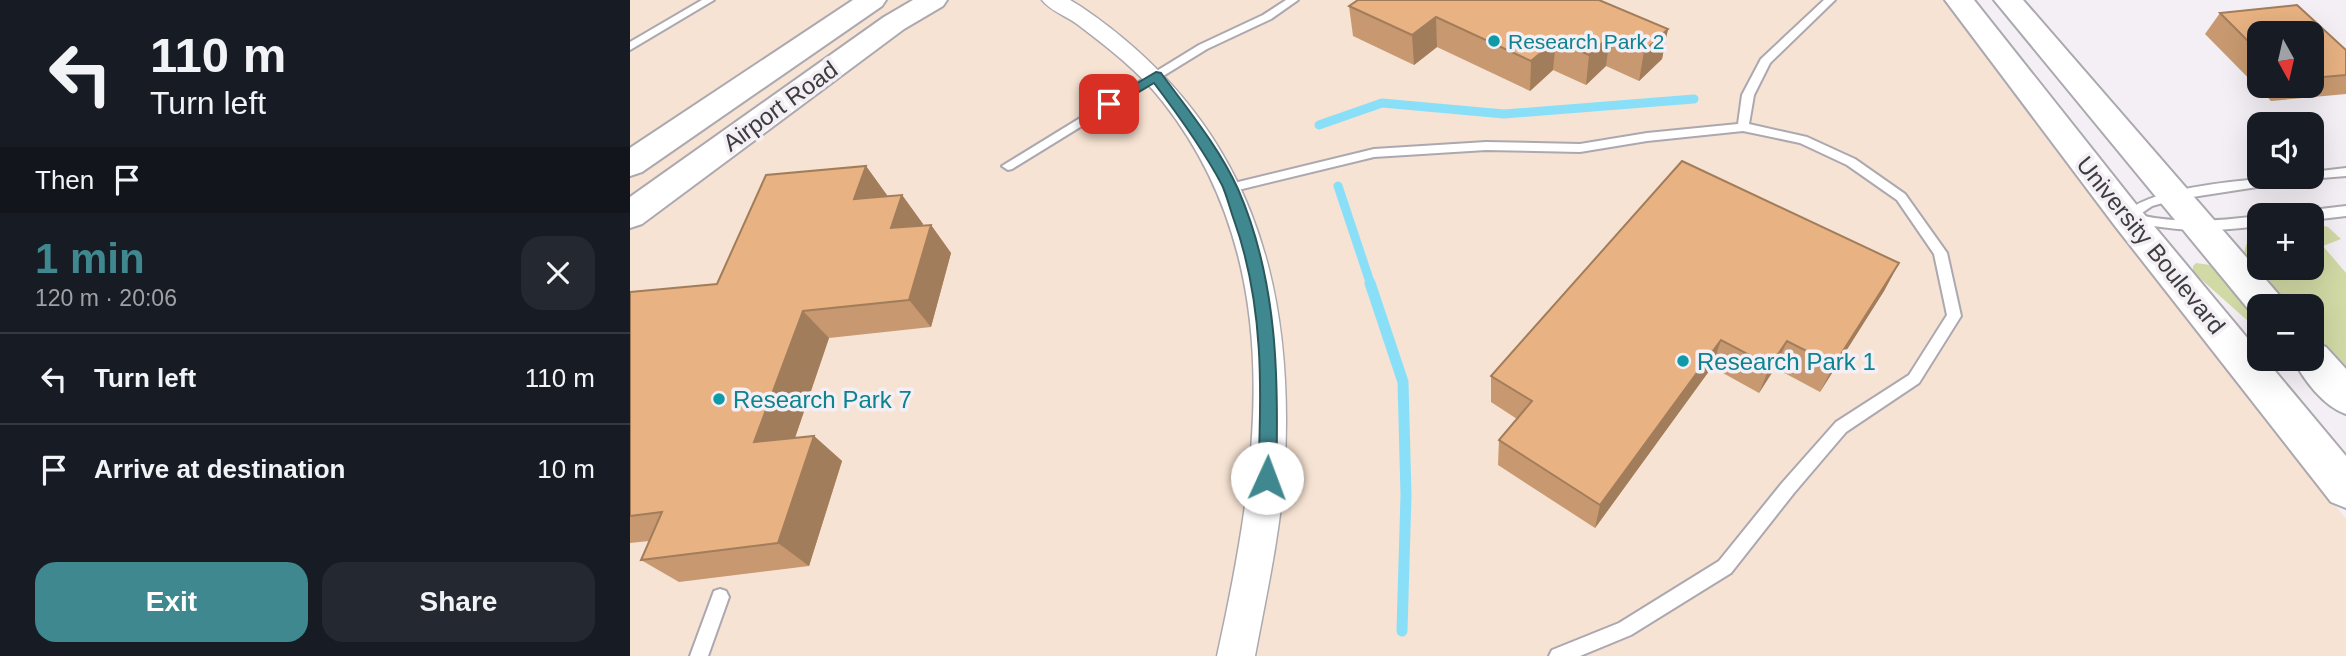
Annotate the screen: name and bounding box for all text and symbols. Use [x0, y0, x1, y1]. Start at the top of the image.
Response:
north arrow [2247, 21, 2324, 98]
map controls [2247, 21, 2324, 371]
icon: left [35, 28, 126, 119]
text: 110 m [150, 28, 286, 82]
place label: Research Park 2 [1508, 30, 1664, 53]
marker: Research Park 2 [1486, 33, 1502, 49]
street label: Airport Road [718, 55, 842, 157]
pin [1079, 74, 1139, 134]
text: Turn left [150, 85, 266, 121]
icon: arrive [1090, 85, 1128, 123]
button: sound [2247, 112, 2324, 189]
street label: University Boulevard [2071, 151, 2231, 339]
icon: arrive [108, 161, 146, 199]
text: Then [35, 165, 94, 195]
button: + [2247, 203, 2324, 280]
text: 1 min [35, 235, 145, 282]
button: close [521, 236, 595, 310]
text: 120 m · 20:06 [35, 285, 177, 311]
button: − [2247, 294, 2324, 371]
place label: Research Park 1 [1697, 348, 1876, 375]
marker: Research Park 1 [1675, 353, 1691, 369]
icon: left [35, 360, 73, 398]
text: Turn left [94, 363, 196, 393]
text: 110 m [525, 363, 595, 393]
place label: Research Park 7 [733, 386, 912, 413]
marker: Research Park 7 [711, 391, 727, 407]
position arrow [1230, 441, 1304, 515]
icon: arrive [35, 451, 73, 489]
text: Arrive at destination [94, 454, 345, 484]
text: 10 m [537, 454, 595, 484]
button: Exit [35, 562, 308, 642]
button: Share [322, 562, 595, 642]

